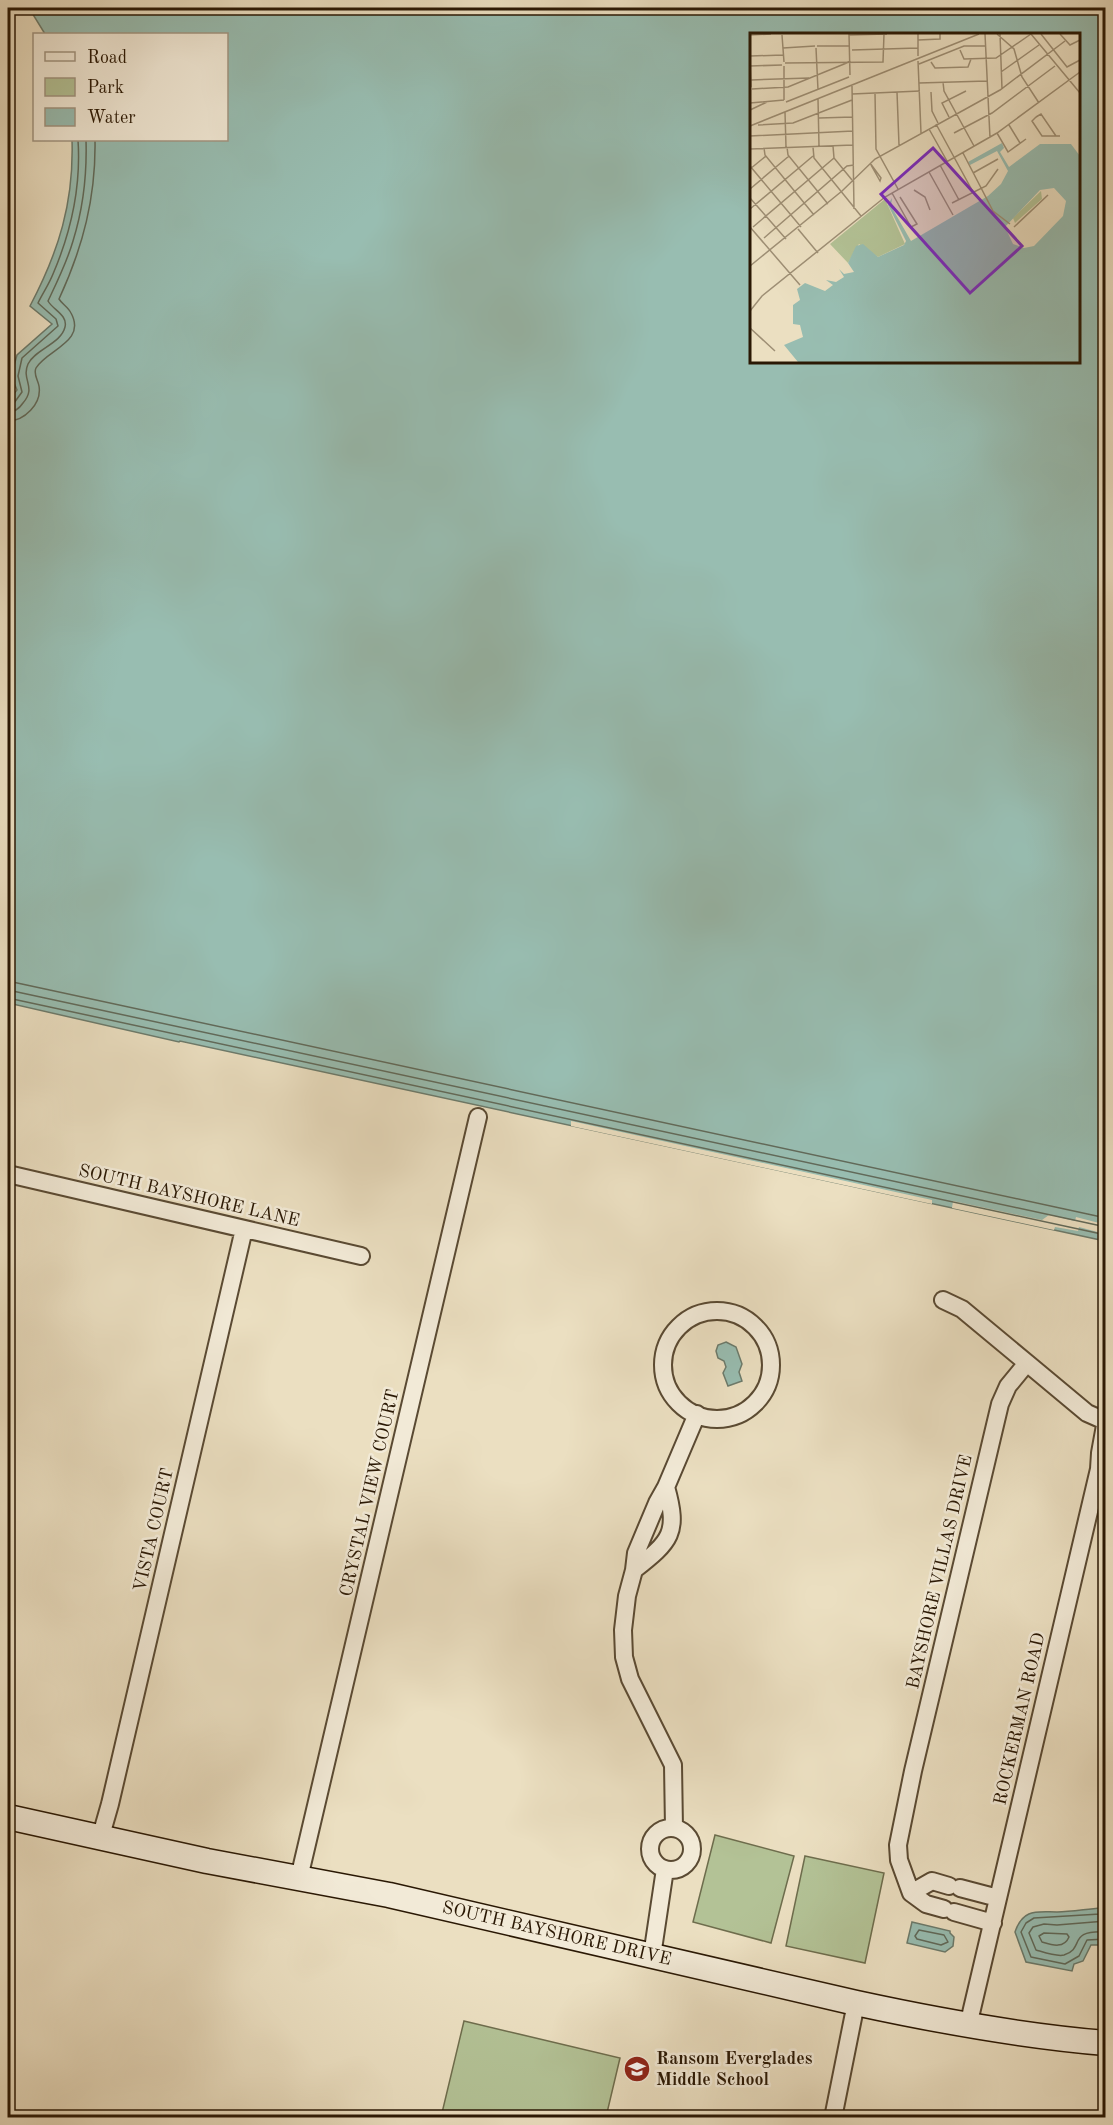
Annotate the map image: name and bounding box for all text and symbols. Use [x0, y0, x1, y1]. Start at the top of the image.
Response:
legend [33, 33, 228, 141]
inset map [750, 33, 1080, 363]
text: Road [87, 49, 127, 67]
text: Park [87, 79, 124, 97]
text: Water [87, 109, 136, 127]
street label: SOUTH BAYSHORE LANE [77, 1162, 301, 1230]
street label: CRYSTAL VIEW COURT [337, 1388, 403, 1598]
street label: BAYSHORE VILLAS DRIVE [904, 1453, 976, 1691]
street label: VISTA COURT [131, 1466, 177, 1594]
street label: ROCKERMAN ROAD [991, 1631, 1049, 1807]
street label: SOUTH BAYSHORE DRIVE [440, 1899, 673, 1969]
place label: Ransom Everglades Middle School [656, 2050, 813, 2089]
school or university icon: Ransom Everglades Middle School [622, 2054, 652, 2084]

